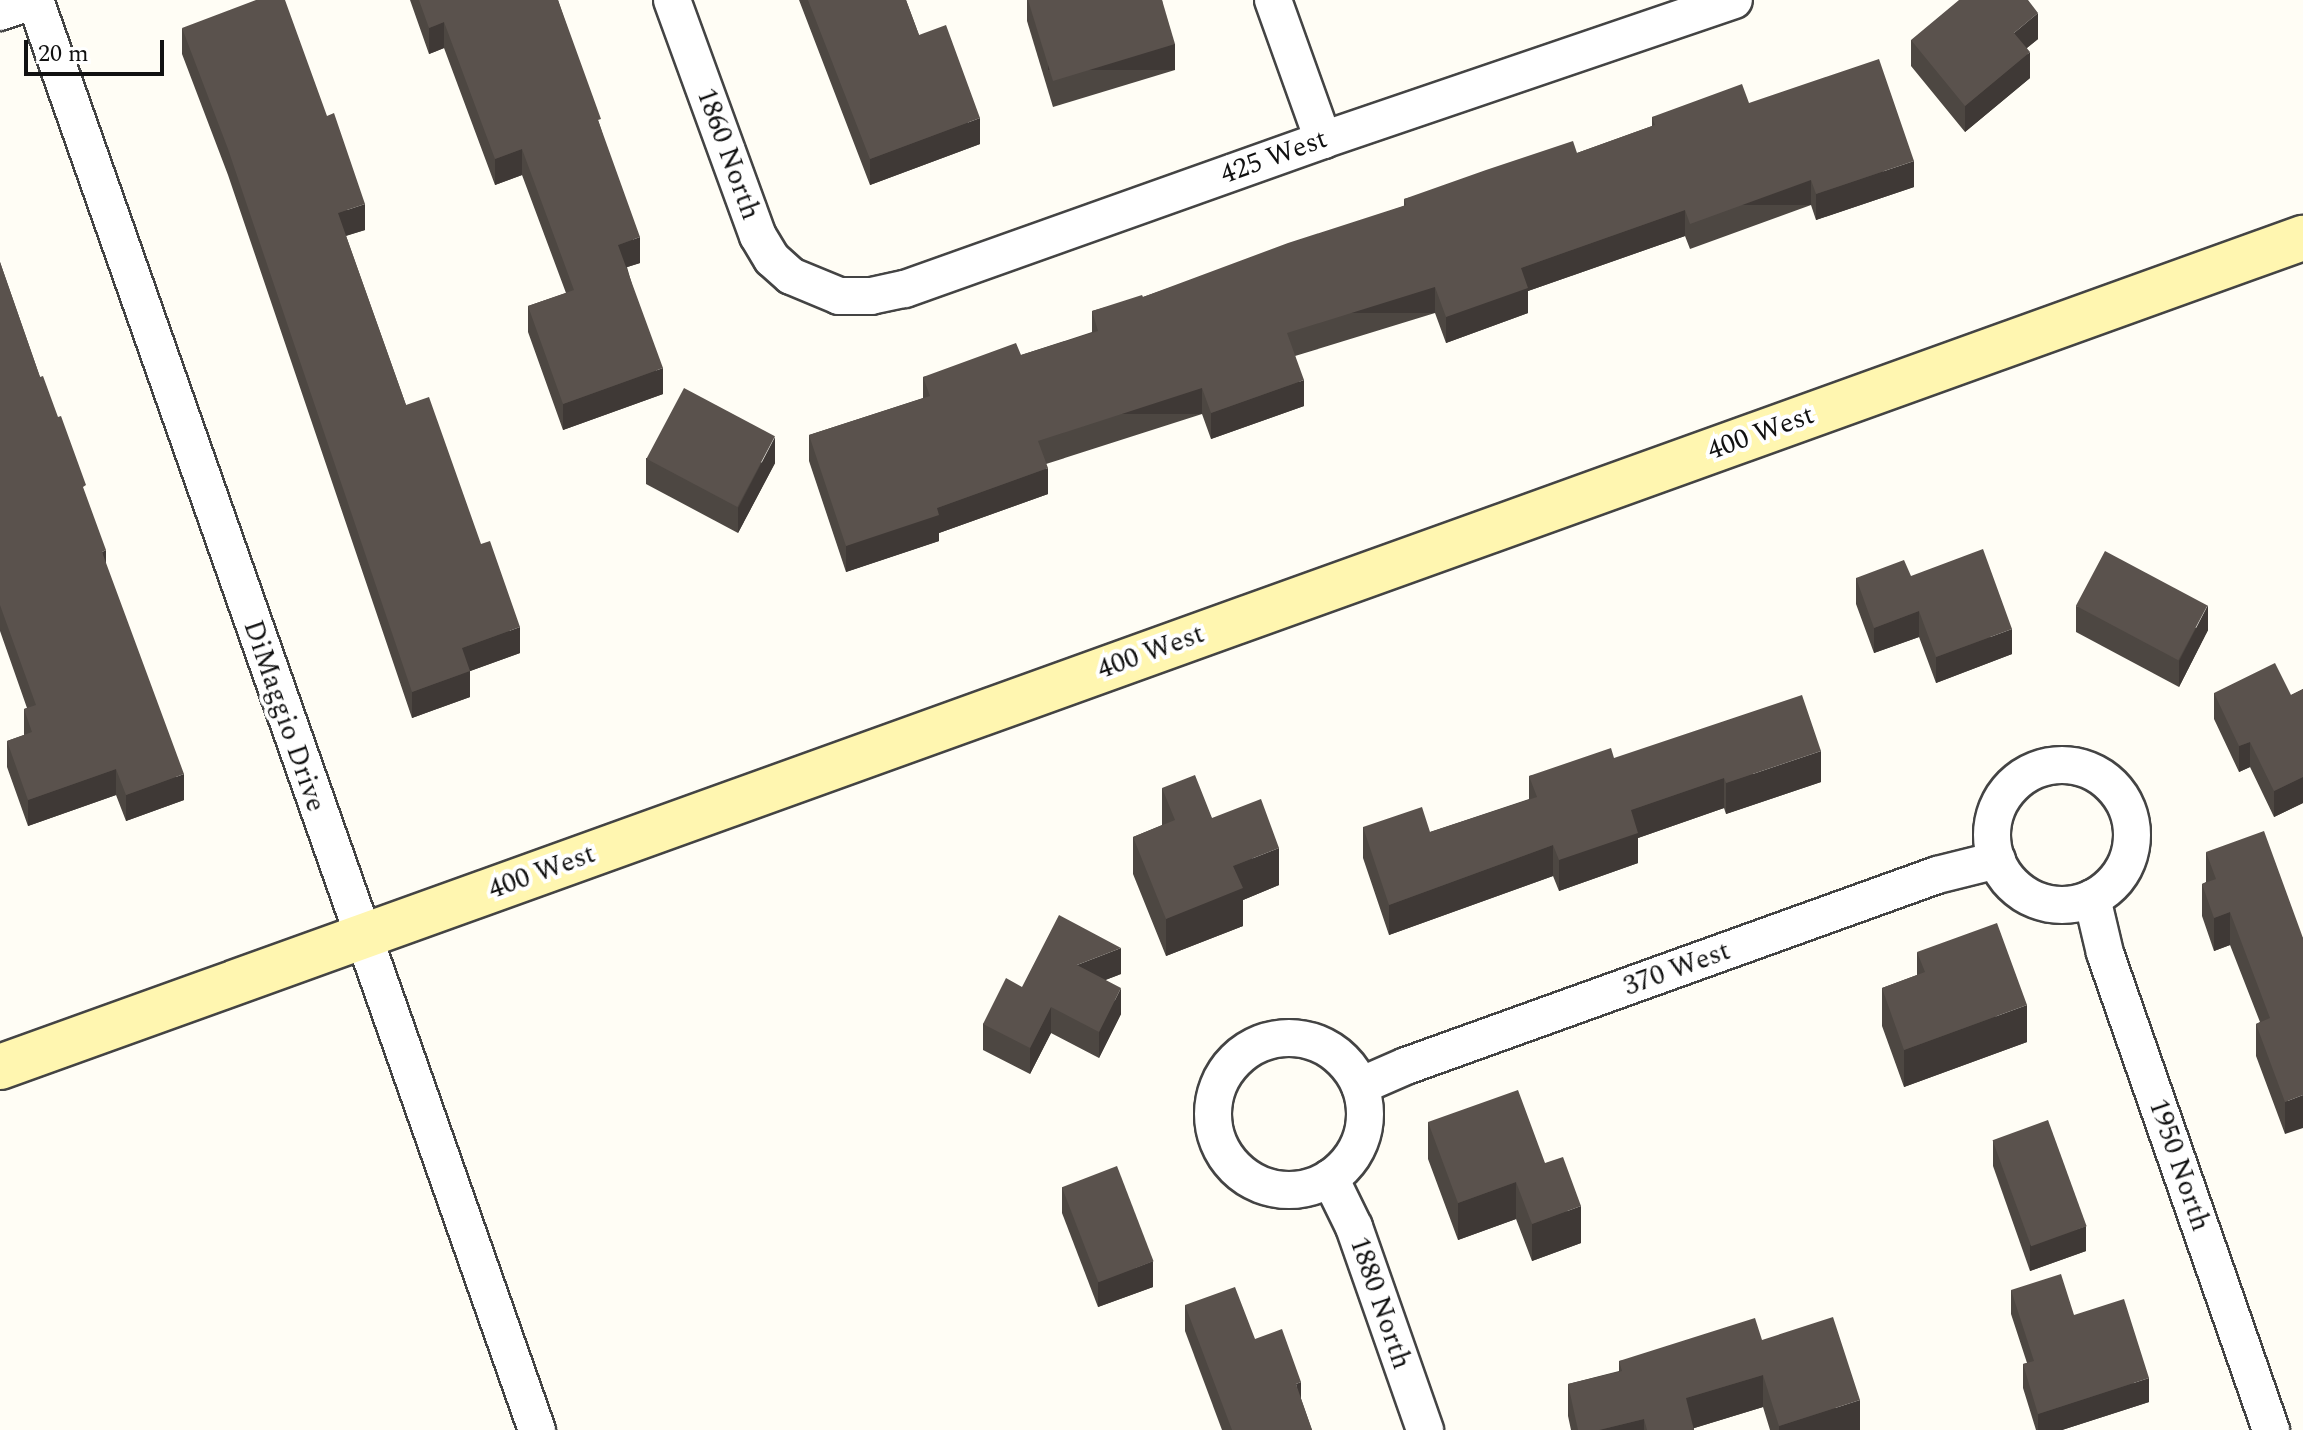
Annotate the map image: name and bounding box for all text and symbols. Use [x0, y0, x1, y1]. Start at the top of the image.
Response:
scale bar [28, 24, 168, 74]
text: 20 m [38, 36, 89, 72]
street label: 1860 North [689, 84, 767, 224]
street label: 425 West [1216, 122, 1332, 192]
street label: 400 West [1703, 398, 1819, 468]
street label: DiMaggio Drive [236, 616, 332, 816]
street label: 400 West [1093, 617, 1209, 687]
street label: 400 West [484, 837, 600, 907]
street label: 370 West [1619, 934, 1735, 1004]
street label: 1950 North [2141, 1094, 2217, 1236]
street label: 1880 North [1342, 1232, 1418, 1374]

